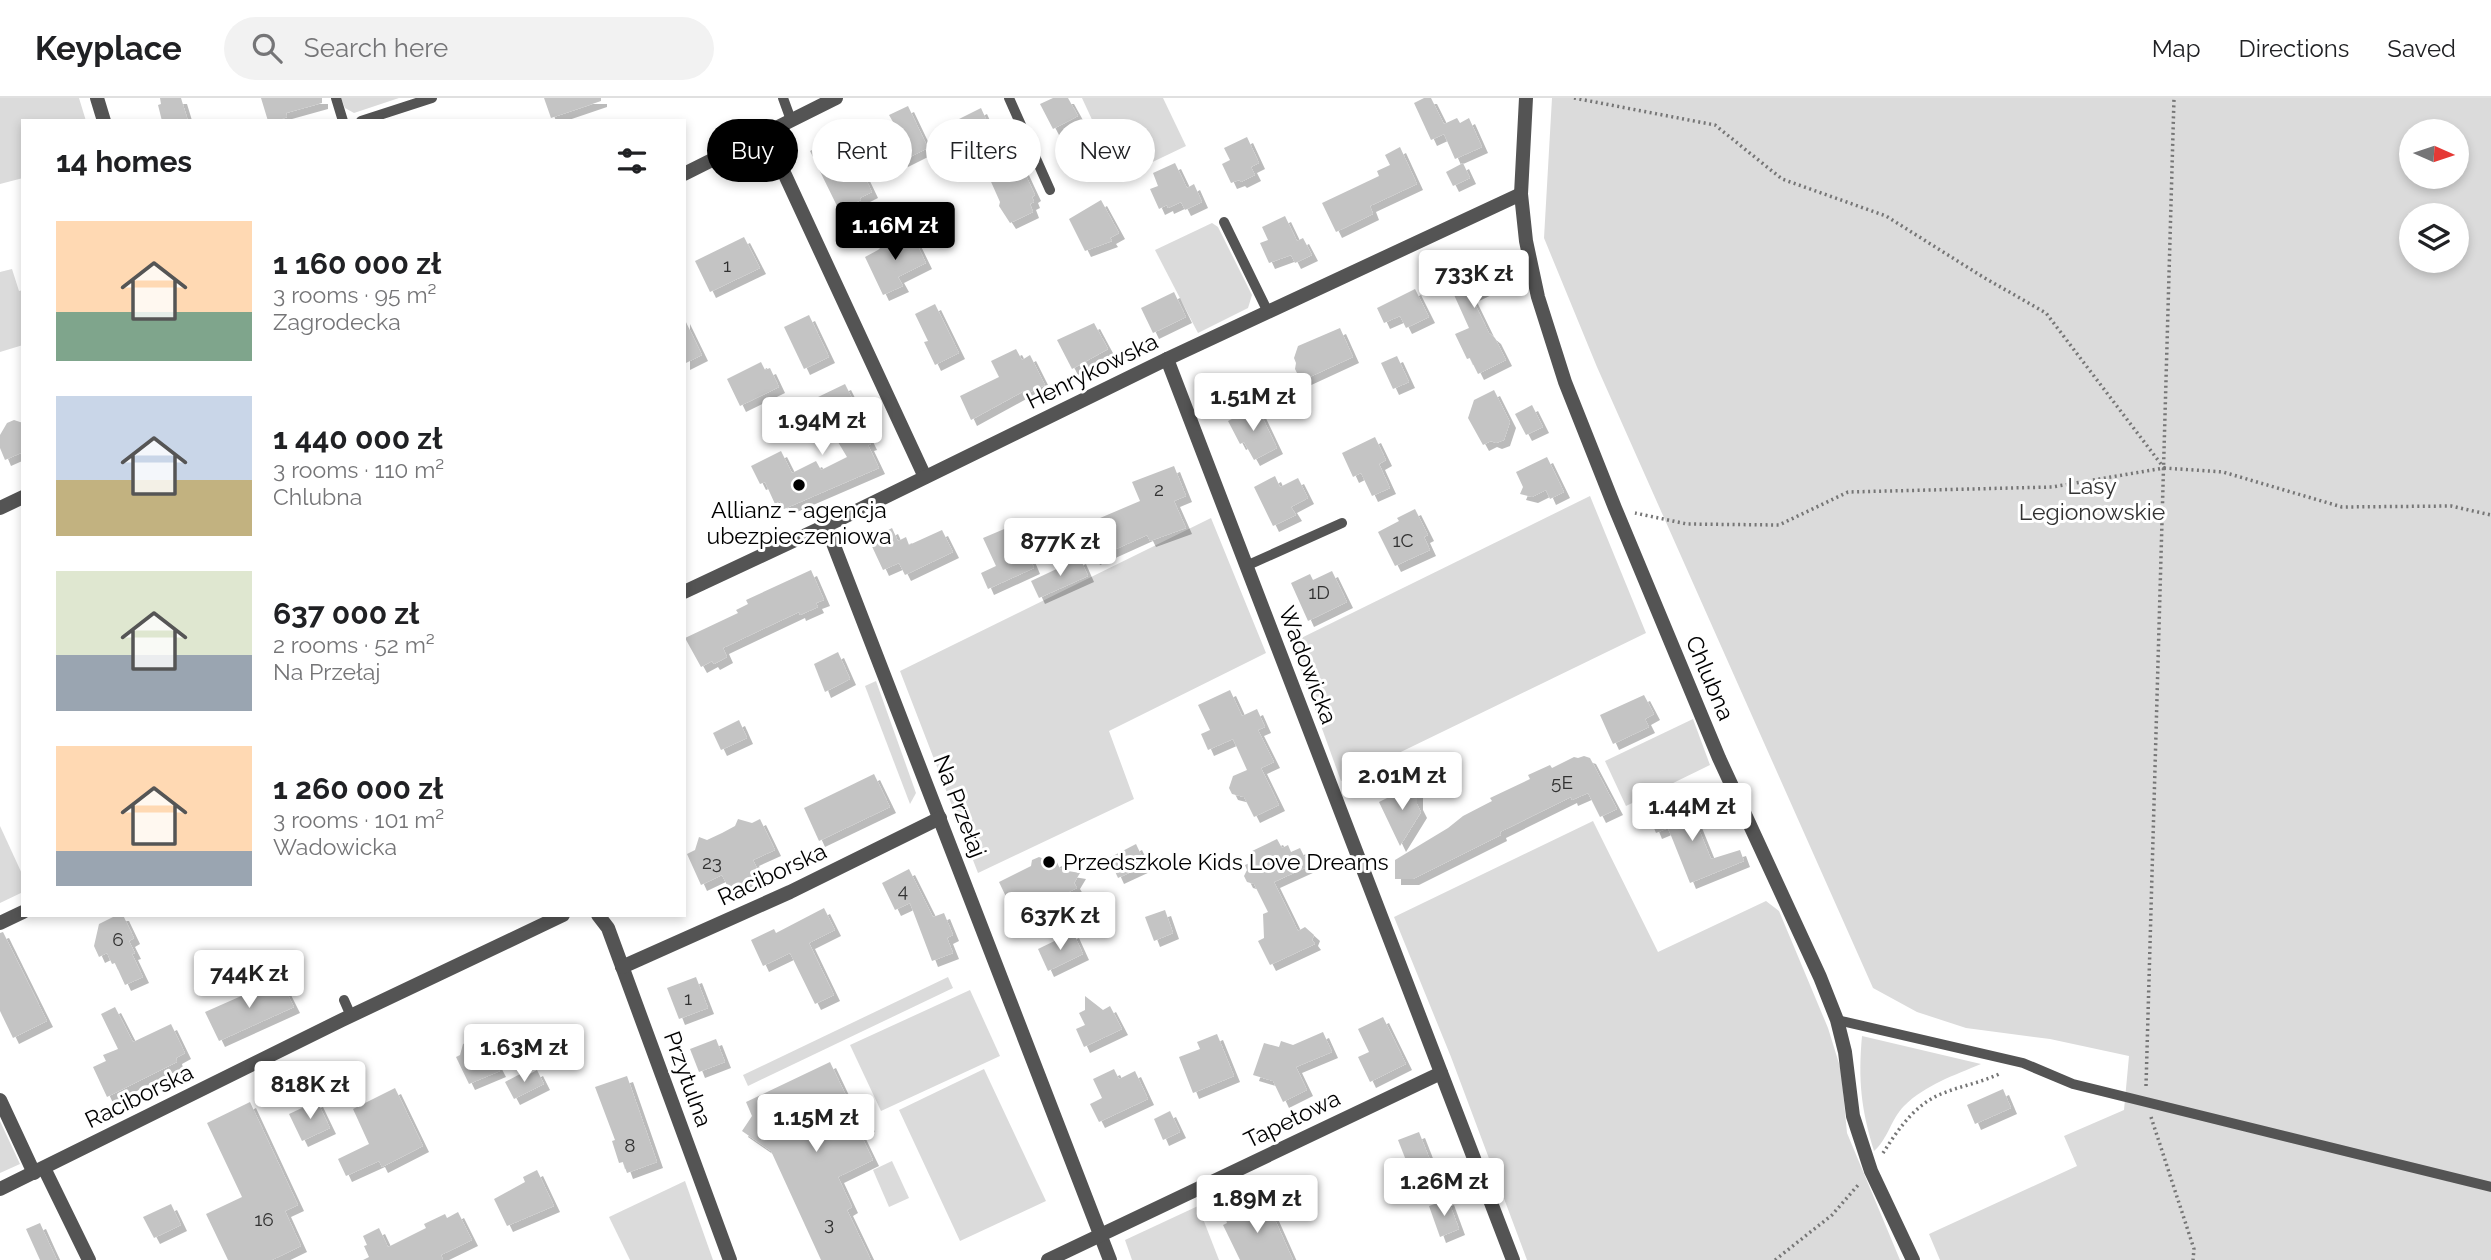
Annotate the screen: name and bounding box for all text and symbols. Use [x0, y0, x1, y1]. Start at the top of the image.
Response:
search box [224, 17, 714, 80]
text: Keyplace [35, 29, 182, 68]
icon: search [248, 29, 286, 67]
text: Search here [304, 33, 448, 63]
text: Map [2152, 34, 2201, 63]
text: Directions [2239, 34, 2349, 63]
text: Saved [2387, 34, 2456, 63]
chip: Buy [707, 119, 798, 182]
chip: Rent [812, 119, 912, 182]
chip: Filters [926, 119, 1041, 182]
chip: New [1055, 119, 1155, 182]
north arrow [2399, 119, 2469, 189]
map controls [2399, 119, 2469, 273]
icon: filters [613, 142, 651, 180]
text: 14 homes [56, 144, 192, 179]
pin: 1.16M zł [823, 202, 967, 262]
button: layers [2399, 203, 2469, 273]
text: 1.16M zł [852, 211, 938, 238]
text: 1 160 000 zł [273, 246, 441, 281]
icon: home [112, 249, 196, 333]
pin: 733K zł [1409, 250, 1539, 310]
house number: 1 [723, 254, 731, 276]
text: 733K zł [1435, 259, 1513, 286]
text: 3 rooms · 95 m² [273, 281, 436, 308]
text: Zagrodecka [273, 308, 401, 335]
street label: Henrykowska [1021, 327, 1162, 414]
pin: 1.51M zł [1181, 374, 1325, 433]
text: 1.51M zł [1210, 382, 1296, 409]
pin: 1.94M zł [750, 398, 894, 457]
text: 1.94M zł [778, 406, 866, 433]
text: 1 440 000 zł [273, 421, 442, 456]
icon: home [112, 424, 196, 508]
text: 3 rooms · 110 m² [273, 456, 444, 483]
park label: Lasy Legionowskie [2019, 472, 2165, 525]
marker: Allianz - agencja ubezpieczeniowa [791, 477, 807, 493]
house number: 2 [1154, 478, 1164, 500]
text: Chlubna [273, 483, 362, 510]
place label: Allianz - agencja ubezpieczeniowa [706, 496, 892, 549]
pin: 877K zł [995, 518, 1125, 578]
text: 877K zł [1020, 527, 1100, 554]
house number: 1C [1392, 529, 1414, 551]
house number: 1D [1308, 581, 1330, 603]
text: 637 000 zł [273, 596, 419, 631]
icon: home [112, 599, 196, 683]
street label: Wadowicka [1274, 602, 1343, 728]
text: 2 rooms · 52 m² [273, 631, 435, 658]
street label: Chlubna [1681, 631, 1740, 724]
text: Na Przełaj [273, 658, 380, 685]
street label: Na Przełaj [929, 751, 992, 861]
pin: 2.01M zł [1330, 752, 1474, 812]
text: 2.01M zł [1358, 761, 1446, 788]
text: 1 260 000 zł [273, 771, 443, 806]
house number: 5E [1551, 771, 1573, 793]
icon: home [112, 774, 196, 858]
pin: 1.44M zł [1620, 784, 1764, 843]
text: 1.44M zł [1648, 792, 1736, 819]
text: 3 rooms · 101 m² [273, 806, 444, 833]
text: Wadowicka [273, 833, 397, 860]
street label: Raciborska [713, 837, 830, 910]
place label: Przedszkole Kids Love Dreams [1063, 848, 1389, 875]
house number: 23 [702, 851, 722, 873]
marker: Przedszkole Kids Love Dreams [1041, 854, 1057, 870]
house number: 4 [898, 879, 908, 901]
pin: 637K zł [995, 892, 1125, 952]
text: 637K zł [1020, 901, 1100, 928]
house number: 6 [112, 928, 124, 950]
pin: 744K zł [184, 950, 314, 1010]
text: 744K zł [210, 959, 288, 986]
house number: 1 [684, 987, 692, 1009]
pin: 1.63M zł [452, 1024, 596, 1084]
street label: Przytulna [659, 1027, 718, 1130]
text: 1.63M zł [480, 1033, 568, 1060]
street label: Raciborska [80, 1058, 197, 1133]
pin: 818K zł [245, 1062, 375, 1121]
text: 818K zł [270, 1070, 350, 1097]
street label: Tapetowa [1239, 1084, 1344, 1153]
pin: 1.15M zł [744, 1094, 888, 1154]
text: 1.15M zł [773, 1103, 859, 1130]
house number: 8 [624, 1134, 636, 1156]
pin: 1.26M zł [1372, 1158, 1516, 1218]
text: 1.26M zł [1400, 1167, 1488, 1194]
pin: 1.89M zł [1185, 1176, 1329, 1235]
text: 1.89M zł [1213, 1184, 1301, 1211]
house number: 16 [254, 1208, 274, 1230]
house number: 3 [824, 1212, 834, 1234]

